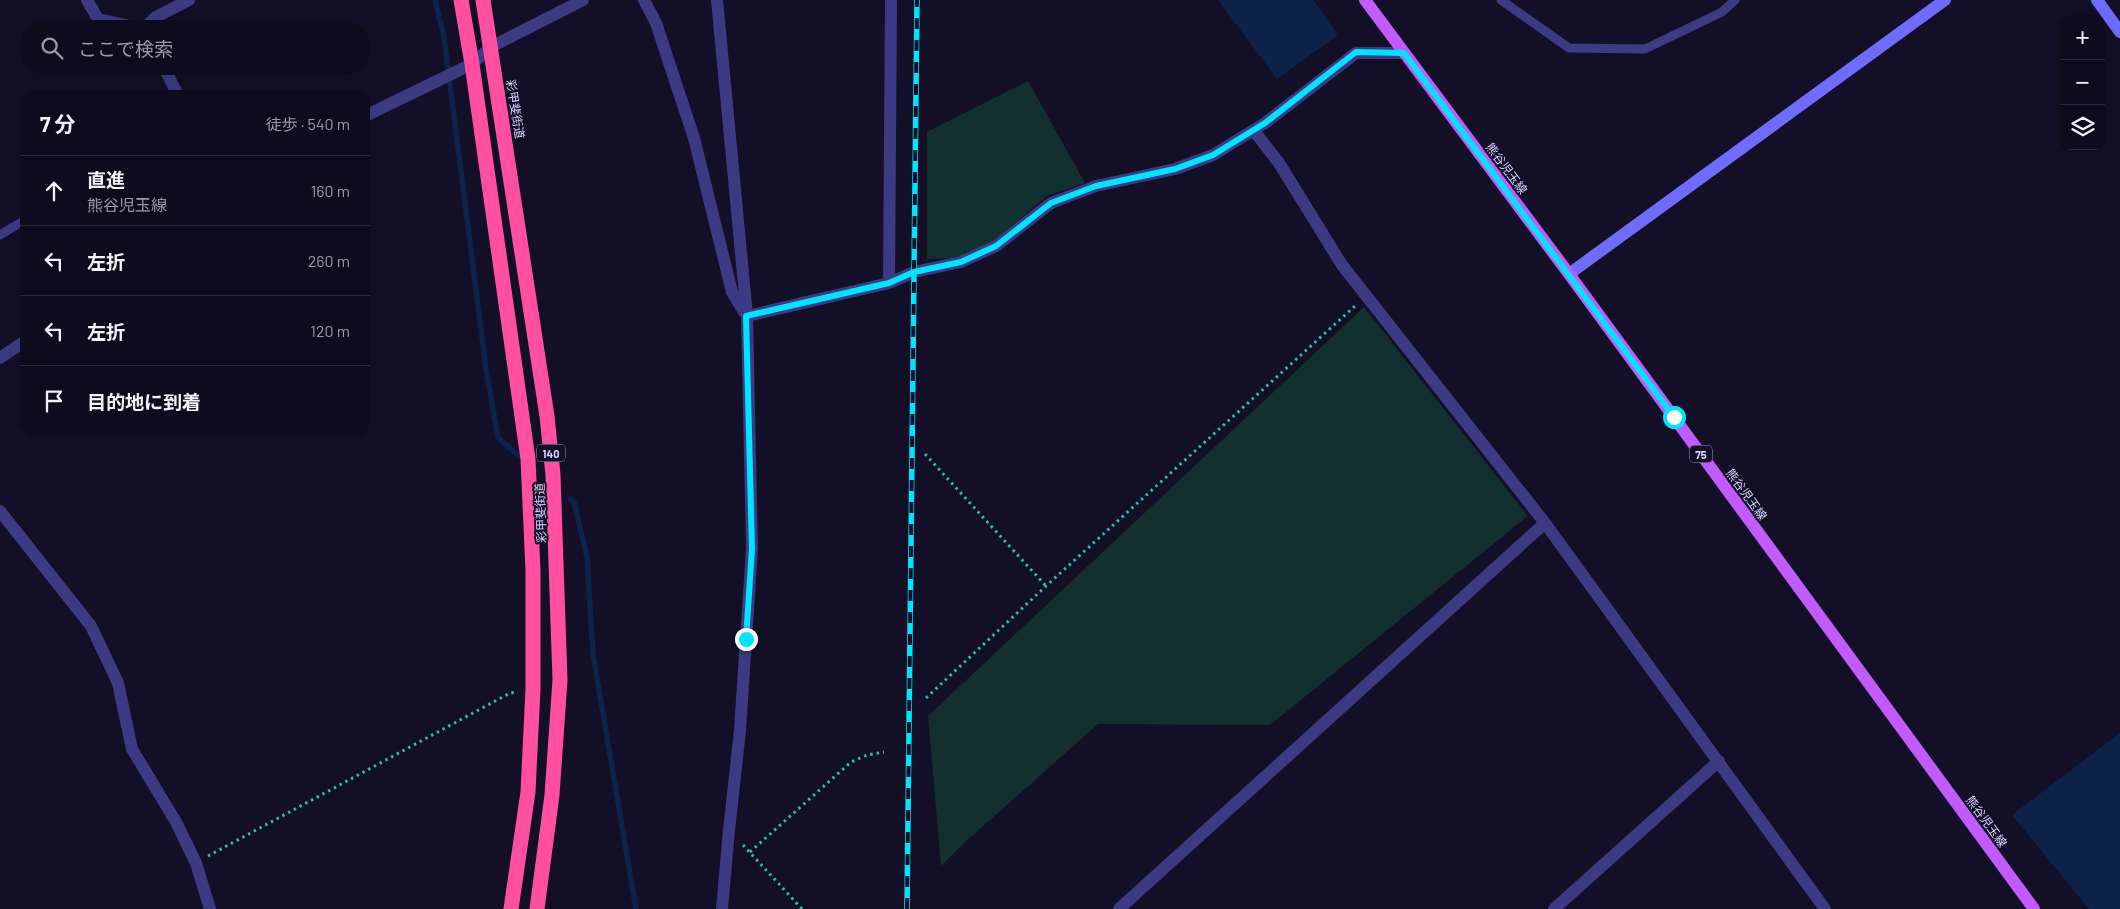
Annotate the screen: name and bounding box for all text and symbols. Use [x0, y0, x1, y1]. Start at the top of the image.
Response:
map controls [2060, 15, 2105, 150]
button: + [2060, 15, 2105, 60]
search box [20, 20, 370, 75]
icon: search [38, 34, 66, 62]
text: ここで検索 [78, 37, 173, 60]
button: − [2060, 60, 2105, 105]
street label: 彩甲斐街道 [504, 78, 528, 140]
button: layers [2060, 105, 2105, 150]
text: 7 分 [40, 111, 76, 136]
text: 徒歩 · 540 m [266, 114, 350, 133]
street label: 熊谷児玉線 [1483, 140, 1531, 196]
text: 直進 [87, 168, 125, 191]
icon: ahead [40, 177, 68, 205]
text: 160 m [311, 181, 350, 200]
text: 熊谷児玉線 [87, 195, 167, 214]
icon: left [40, 247, 68, 275]
text: 左折 [87, 250, 125, 273]
text: 260 m [308, 251, 350, 270]
icon: left [40, 317, 68, 345]
text: 左折 [87, 320, 125, 343]
text: 120 m [310, 321, 350, 340]
icon: arrive [40, 387, 68, 415]
text: 目的地に到着 [87, 390, 201, 413]
route start [1663, 406, 1686, 429]
road number: 140 [537, 444, 565, 462]
road number: 75 [1690, 446, 1712, 462]
street label: 熊谷児玉線 [1724, 466, 1770, 522]
street label: 彩甲斐街道 [532, 483, 548, 543]
route end [735, 628, 758, 651]
street label: 熊谷児玉線 [1964, 793, 2010, 849]

